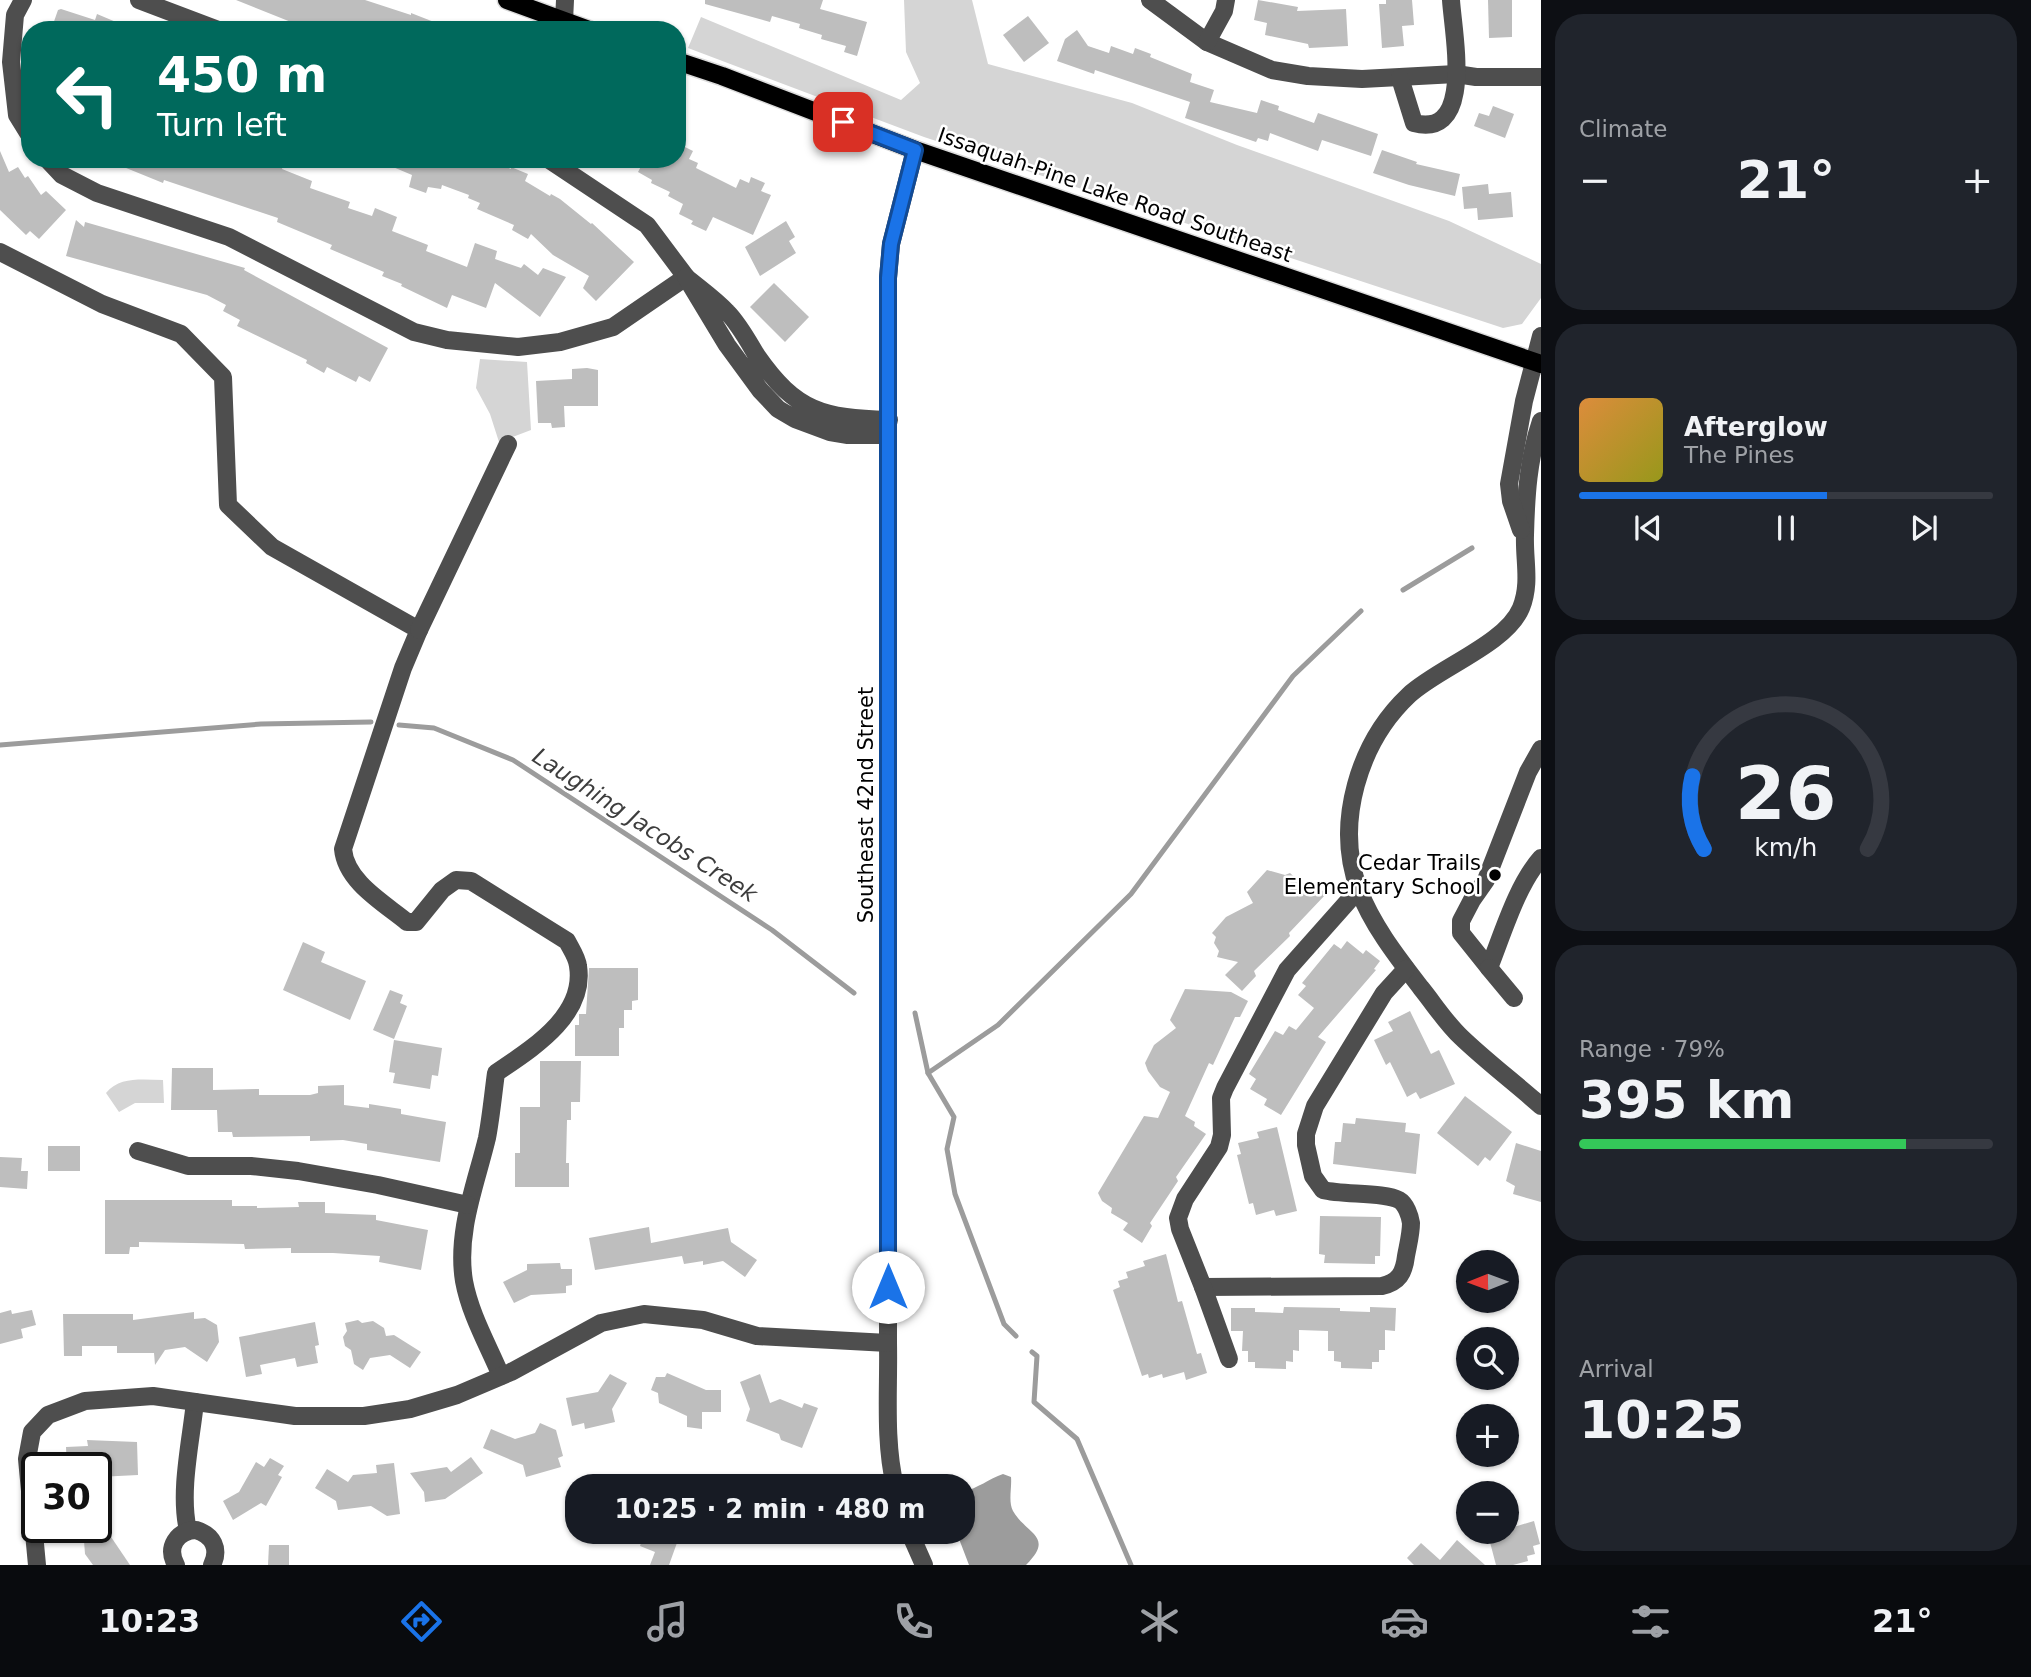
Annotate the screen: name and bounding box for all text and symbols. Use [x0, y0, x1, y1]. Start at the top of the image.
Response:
text: 450 m [157, 47, 327, 104]
icon: left [42, 49, 133, 140]
pin [813, 92, 873, 152]
icon: arrive [824, 103, 862, 141]
text: Turn left [157, 106, 287, 144]
text: Climate [1579, 116, 1668, 142]
street label: Issaquah-Pine Lake Road Southeast [935, 123, 1295, 267]
text: 21° [1737, 150, 1835, 210]
text: − [1579, 158, 1611, 202]
text: + [1961, 158, 1993, 202]
text: Afterglow [1684, 412, 1828, 442]
text: The Pines [1684, 442, 1795, 468]
icon: previous [1629, 509, 1667, 547]
icon: pause [1767, 509, 1805, 547]
icon: next [1905, 509, 1943, 547]
street label: Southeast 42nd Street [854, 687, 878, 923]
water label: Laughing Jacobs Creek [528, 743, 763, 908]
text: 26 [1735, 751, 1837, 836]
text: km/h [1754, 832, 1818, 861]
place label: Cedar Trails Elementary School [1284, 851, 1481, 899]
marker: Cedar Trails Elementary School [1487, 867, 1503, 883]
text: Range · 79% [1579, 1036, 1725, 1062]
text: 395 km [1579, 1070, 1794, 1130]
position arrow [851, 1250, 925, 1324]
north arrow [1456, 1250, 1519, 1312]
map controls [1456, 1250, 1519, 1544]
button: search [1456, 1327, 1519, 1390]
text: Arrival [1579, 1356, 1654, 1382]
text: 10:25 [1579, 1390, 1745, 1450]
button: + [1456, 1404, 1519, 1467]
speed limit sign: 30 [21, 1452, 112, 1543]
button: − [1456, 1481, 1519, 1544]
text: 10:25 · 2 min · 480 m [615, 1494, 925, 1524]
icon: directions [397, 1597, 446, 1646]
icon: music [643, 1597, 692, 1646]
icon: phone [889, 1597, 938, 1646]
icon: climate [1135, 1597, 1184, 1646]
icon: car [1380, 1597, 1429, 1646]
icon: filters [1626, 1597, 1675, 1646]
text: 10:23 [98, 1602, 200, 1640]
text: 21° [1872, 1602, 1932, 1640]

